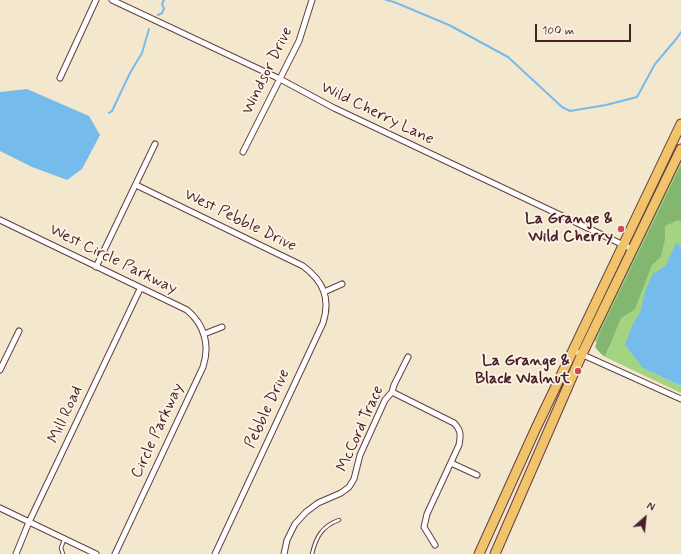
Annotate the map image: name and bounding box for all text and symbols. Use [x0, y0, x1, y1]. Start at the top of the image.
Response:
scale bar [537, 16, 633, 42]
text: 100 m [542, 23, 574, 39]
street label: Windsor Drive [239, 24, 297, 118]
street label: Wild Cherry Lane [317, 78, 437, 150]
street label: West Pebble Drive [181, 186, 299, 256]
place label: La Grange & Wild Cherry [525, 210, 613, 248]
street label: West Circle Parkway [46, 221, 180, 299]
marker: La Grange & Wild Cherry [616, 224, 626, 234]
place label: La Grange & Black Walnut [475, 352, 570, 390]
street label: Pebble Drive [241, 366, 295, 452]
marker: La Grange & Black Walnut [573, 366, 583, 376]
street label: Circle Parkway [128, 380, 188, 482]
street label: Mill Road [44, 383, 88, 447]
street label: McCord Trace [333, 383, 389, 475]
north arrow [625, 498, 665, 538]
text: N [644, 499, 657, 515]

